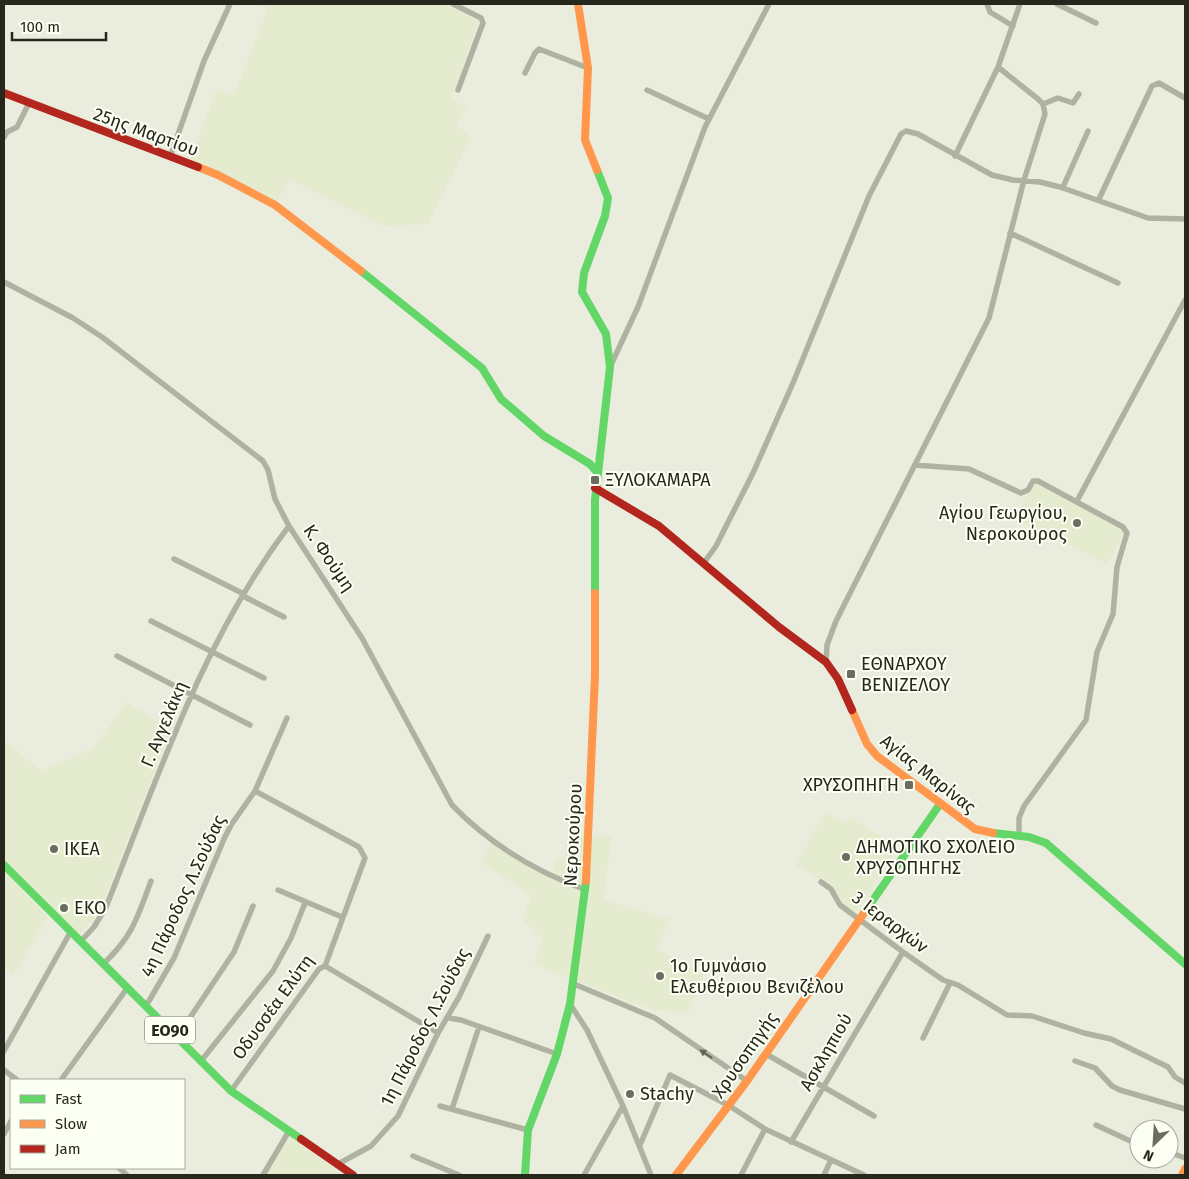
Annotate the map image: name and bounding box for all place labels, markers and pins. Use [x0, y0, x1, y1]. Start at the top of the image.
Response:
place label: ΞΥΛΟΚΑΜΑΡΑ [605, 469, 711, 491]
marker: ΞΥΛΟΚΑΜΑΡΑ [589, 474, 601, 486]
place label: Αγίου Γεωργίου, Νεροκούρος [939, 502, 1068, 545]
marker: Αγίου Γεωργίου, Νεροκούρος [1071, 517, 1083, 529]
place label: ΕΘΝΑΡΧΟΥ ΒΕΝΙΖΕΛΟΥ [861, 653, 950, 696]
marker: ΕΘΝΑΡΧΟΥ ΒΕΝΙΖΕΛΟΥ [845, 668, 857, 680]
place label: ΧΡΥΣΟΠΗΓΗ [803, 774, 899, 796]
marker: ΧΡΥΣΟΠΗΓΗ [903, 779, 915, 791]
place label: ΔΗΜΟΤΙΚΟ ΣΧΟΛΕΙΟ ΧΡΥΣΟΠΗΓΗΣ [856, 836, 1015, 879]
place label: IKEA [64, 838, 101, 860]
marker: IKEA [48, 843, 60, 855]
marker: ΔΗΜΟΤΙΚΟ ΣΧΟΛΕΙΟ ΧΡΥΣΟΠΗΓΗΣ [840, 851, 852, 863]
place label: EKO [74, 897, 106, 919]
marker: EKO [58, 902, 70, 914]
place label: 1ο Γυμνάσιο Ελευθέριου Βενιζέλου [670, 955, 844, 998]
marker: 1ο Γυμνάσιο Ελευθέριου Βενιζέλου [654, 970, 666, 982]
place label: Stachy [640, 1083, 694, 1105]
marker: Stachy [624, 1088, 636, 1100]

